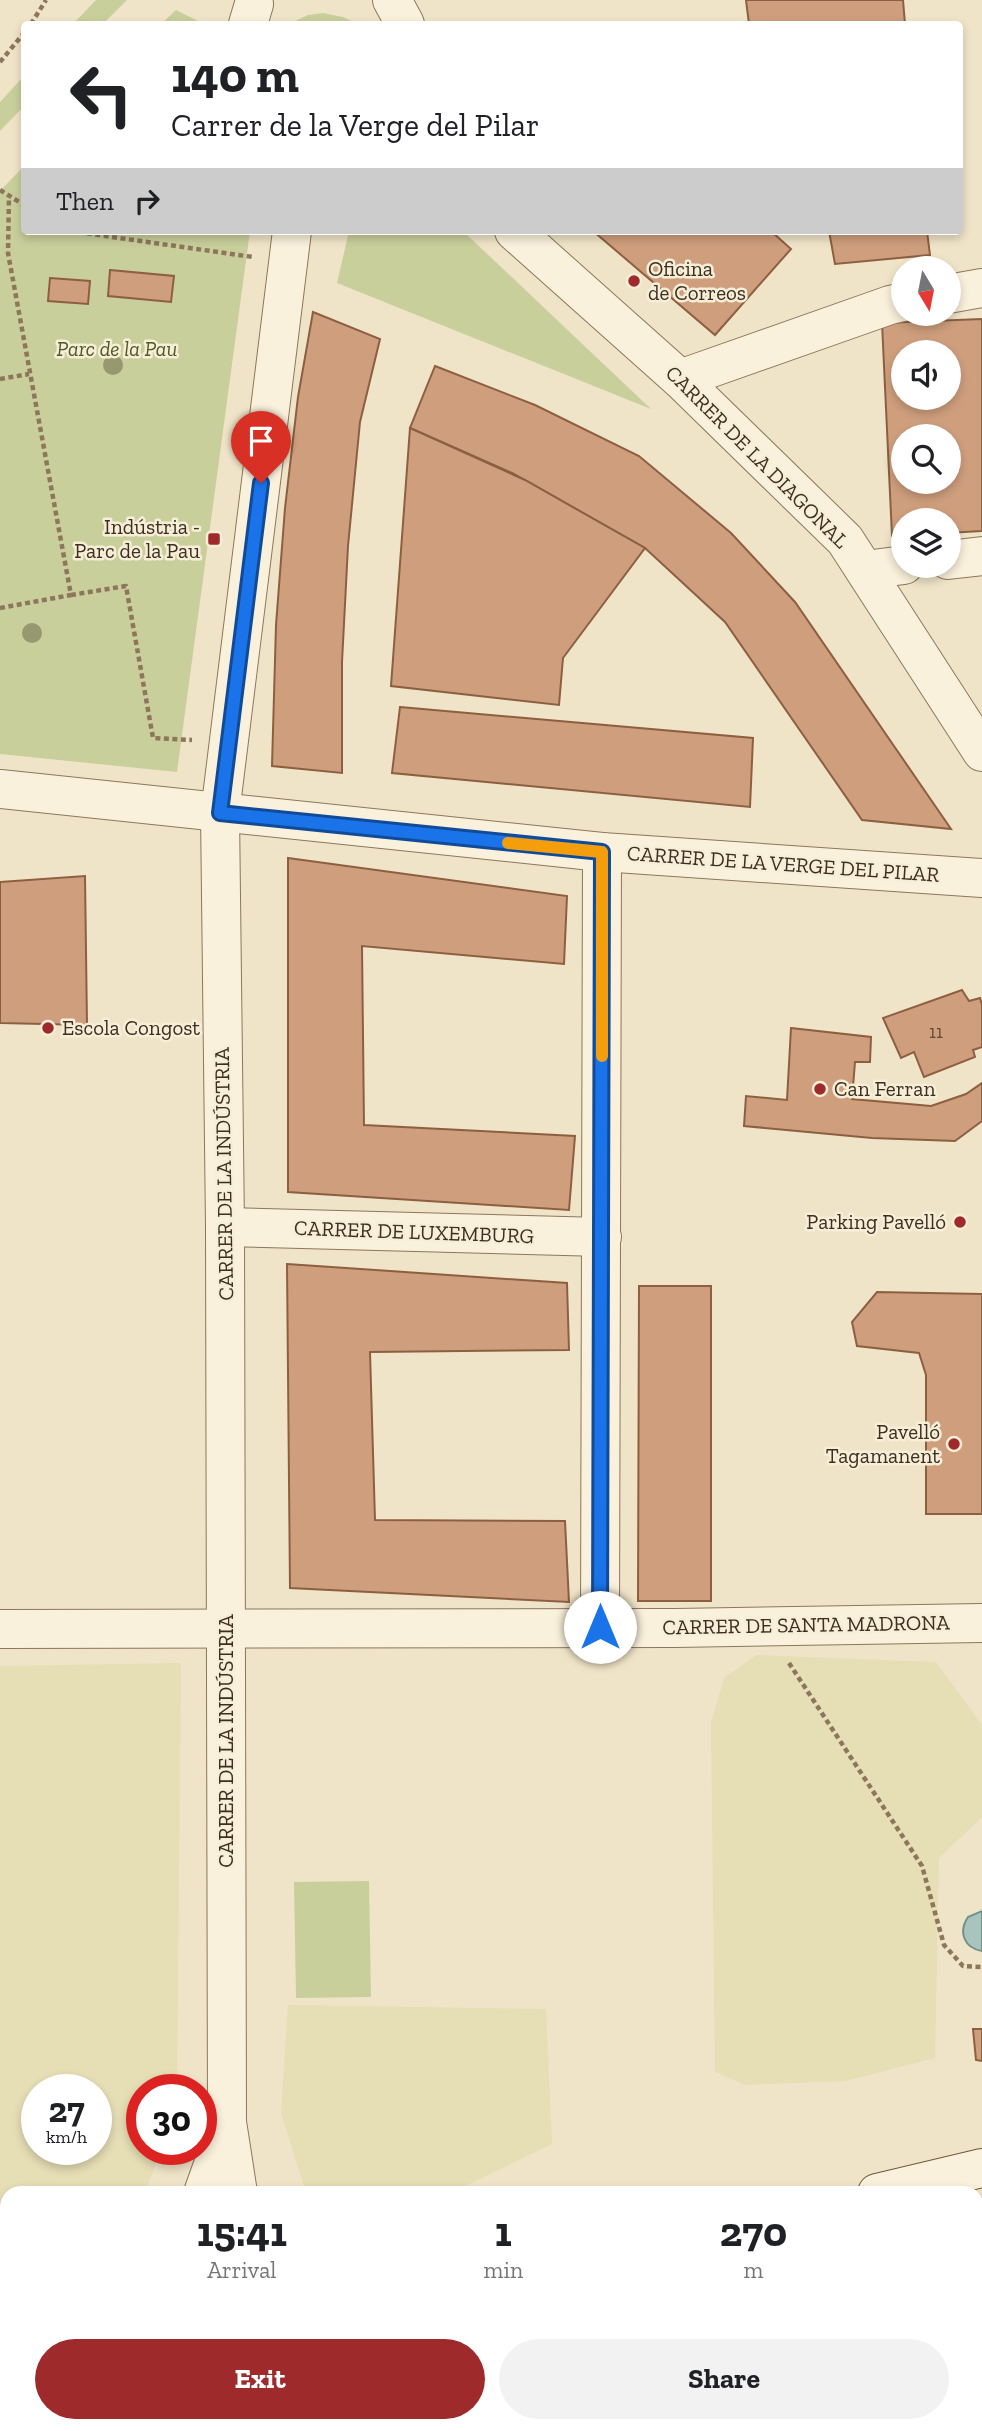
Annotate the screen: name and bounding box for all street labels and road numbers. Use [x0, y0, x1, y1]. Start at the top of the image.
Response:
street label: CARRER DE LA DIAGONAL [661, 360, 854, 554]
street label: CARRER DE LA VERGE DEL PILAR [626, 840, 940, 887]
street label: CARRER DE LA INDÚSTRIA [209, 1047, 238, 1301]
street label: CARRER DE LUXEMBURG [294, 1215, 534, 1248]
street label: CARRER DE SANTA MADRONA [662, 1609, 950, 1640]
street label: CARRER DE LA INDÚSTRIA [213, 1614, 238, 1868]

